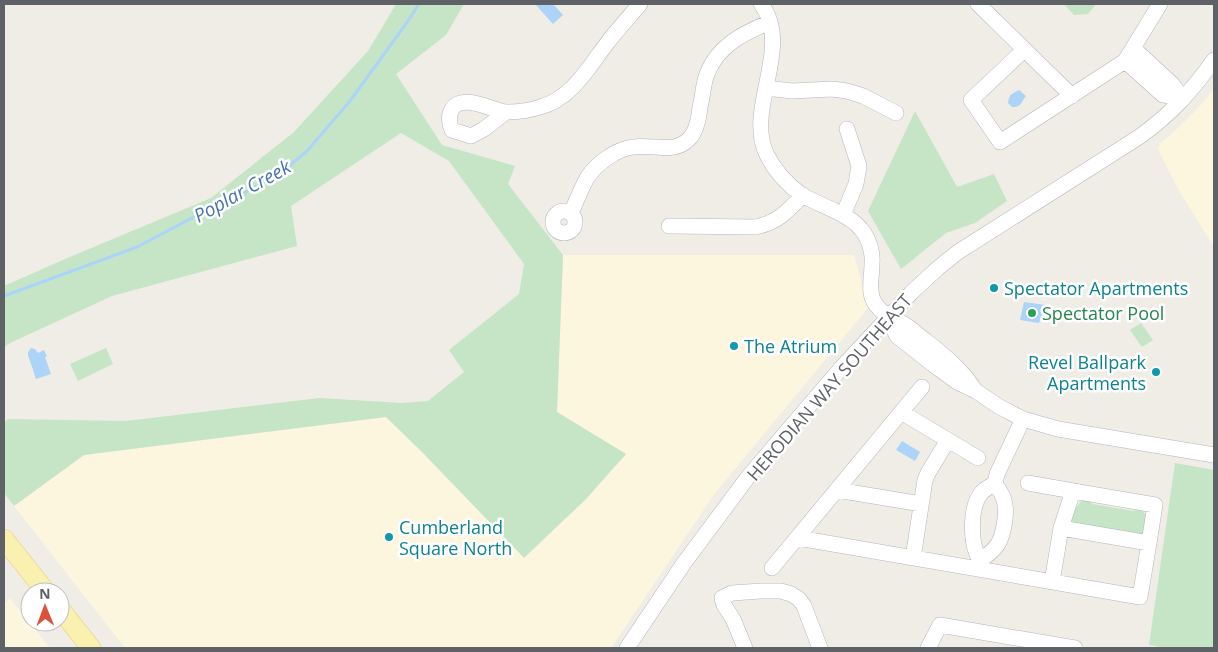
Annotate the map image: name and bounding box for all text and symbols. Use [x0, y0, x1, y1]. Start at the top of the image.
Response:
water label: Poplar Creek [189, 153, 296, 228]
place label: Spectator Apartments [1004, 276, 1188, 300]
marker: Spectator Apartments [988, 282, 1000, 294]
street label: HERODIAN WAY SOUTHEAST [741, 288, 917, 486]
place label: Spectator Pool [1042, 301, 1164, 325]
marker: Spectator Pool [1026, 307, 1038, 319]
place label: The Atrium [744, 334, 837, 358]
marker: The Atrium [728, 340, 740, 352]
place label: Revel Ballpark Apartments [1028, 350, 1147, 395]
marker: Revel Ballpark Apartments [1150, 366, 1162, 378]
place label: Cumberland Square North [399, 515, 512, 560]
marker: Cumberland Square North [383, 531, 395, 543]
north arrow [20, 582, 70, 632]
text: N [39, 584, 51, 603]

